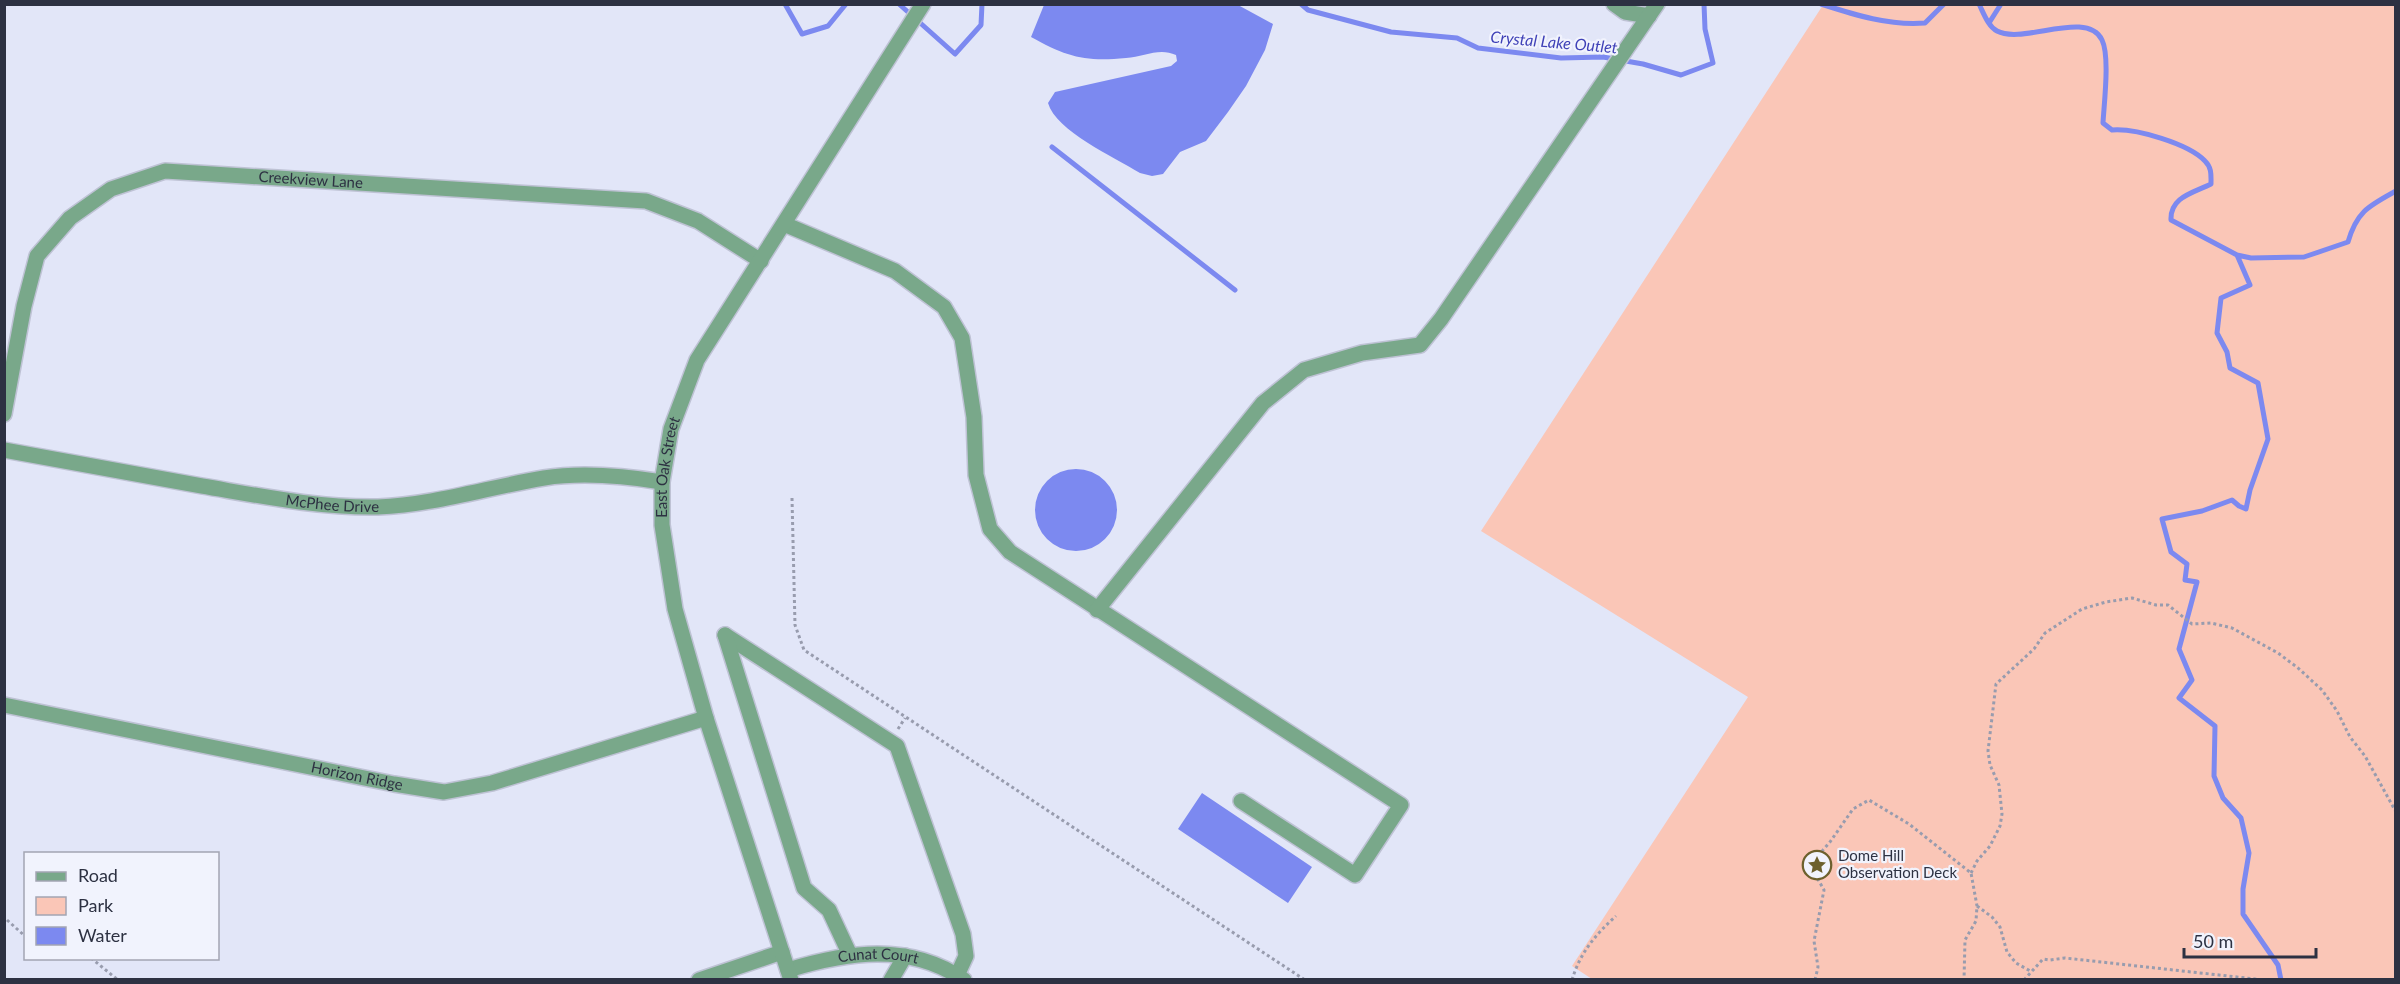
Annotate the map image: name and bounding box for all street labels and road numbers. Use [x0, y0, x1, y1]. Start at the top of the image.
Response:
street label: Creekview Lane [258, 167, 364, 191]
street label: East Oak Street [651, 413, 683, 518]
street label: McPhee Drive [285, 490, 379, 515]
street label: Horizon Ridge [310, 757, 404, 793]
street label: Cunat Court [837, 944, 921, 967]

